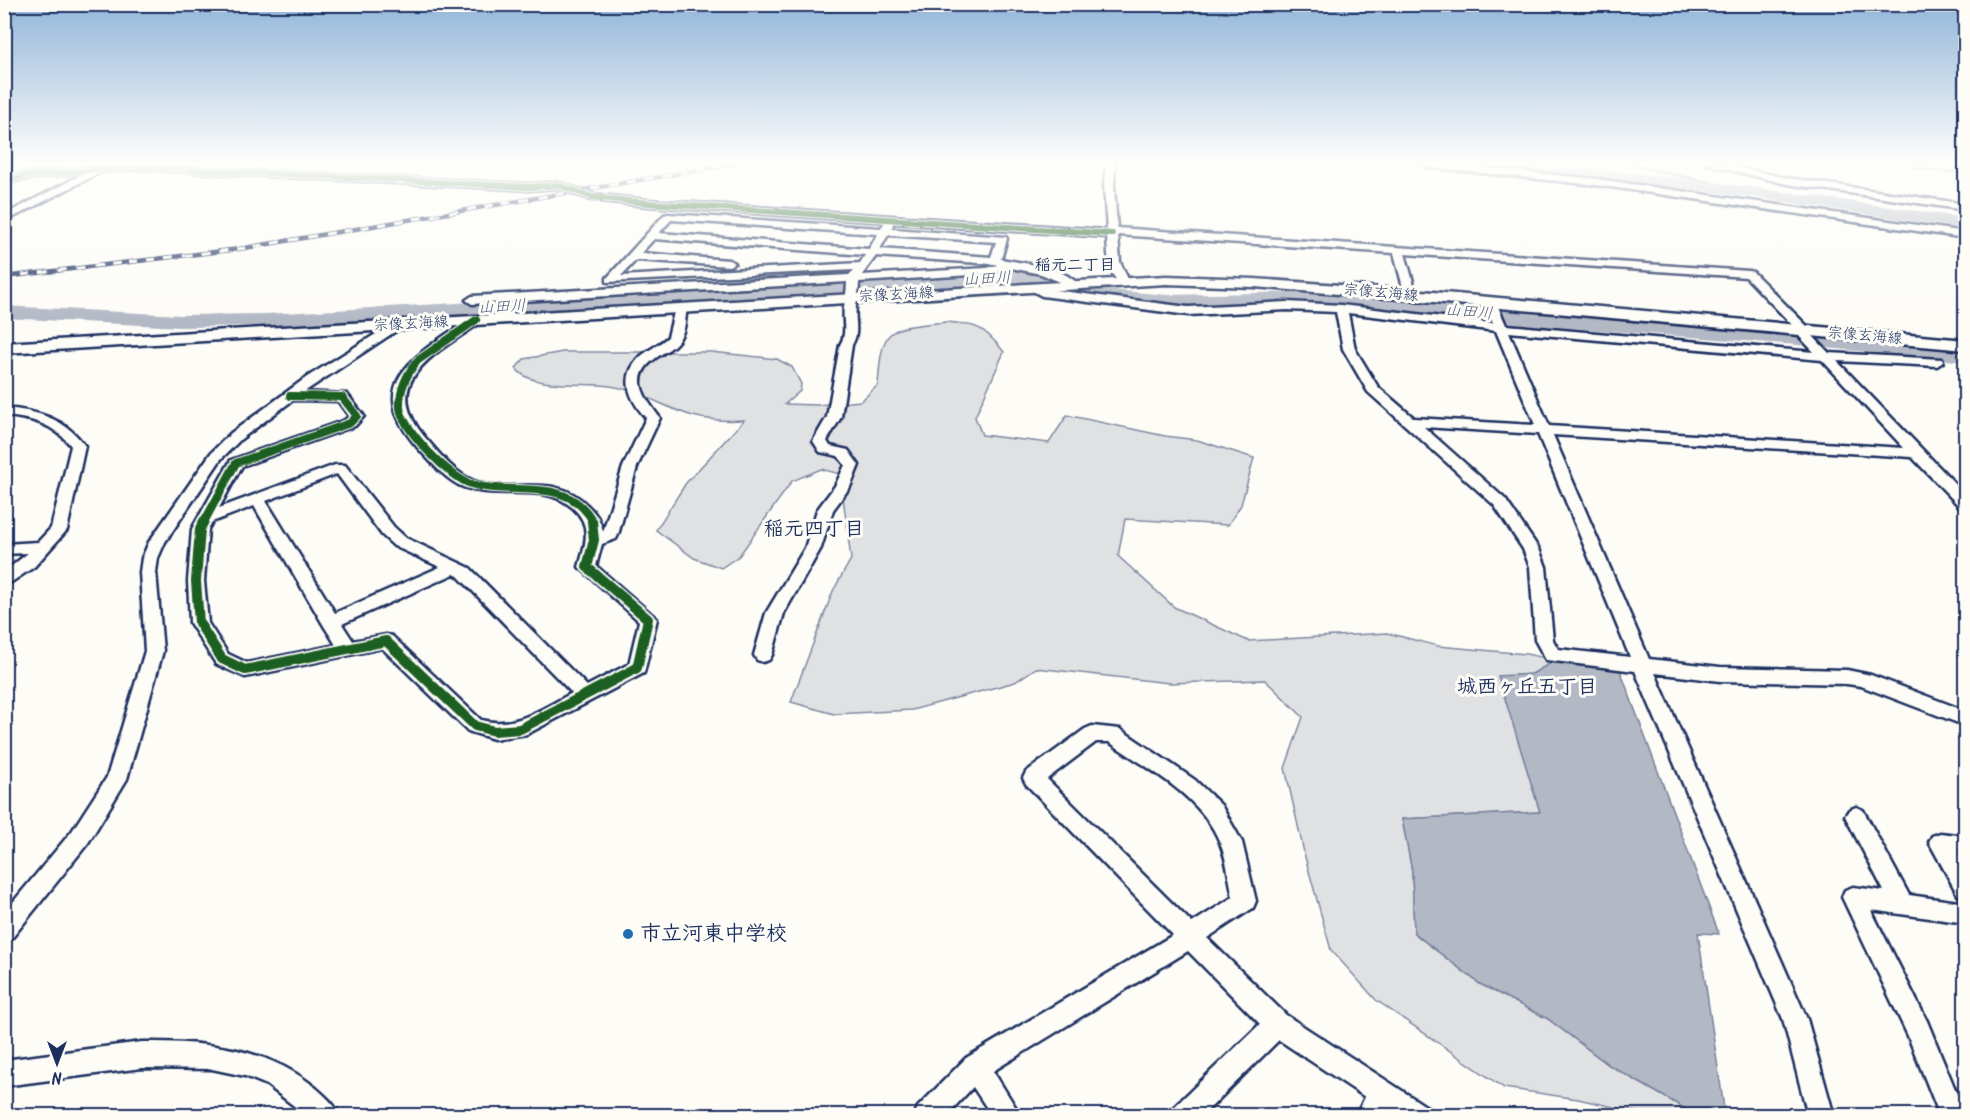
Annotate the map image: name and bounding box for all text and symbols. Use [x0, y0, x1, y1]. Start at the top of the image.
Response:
district label: 稲元二丁目 [1035, 253, 1115, 278]
water label: 山田川 [962, 265, 1012, 293]
street label: 宗像玄海線 [1343, 278, 1419, 308]
street label: 宗像玄海線 [858, 281, 934, 309]
water label: 山田川 [477, 293, 527, 321]
water label: 山田川 [1444, 297, 1494, 327]
street label: 宗像玄海線 [373, 310, 449, 338]
street label: 宗像玄海線 [1827, 321, 1903, 351]
district label: 稲元四丁目 [764, 514, 864, 546]
district label: 城西ヶ丘五丁目 [1457, 672, 1597, 704]
place label: 市立河東中学校 [640, 918, 787, 951]
marker: 市立河東中学校 [621, 927, 635, 941]
north arrow [27, 1033, 87, 1093]
text: N [52, 1064, 62, 1089]

